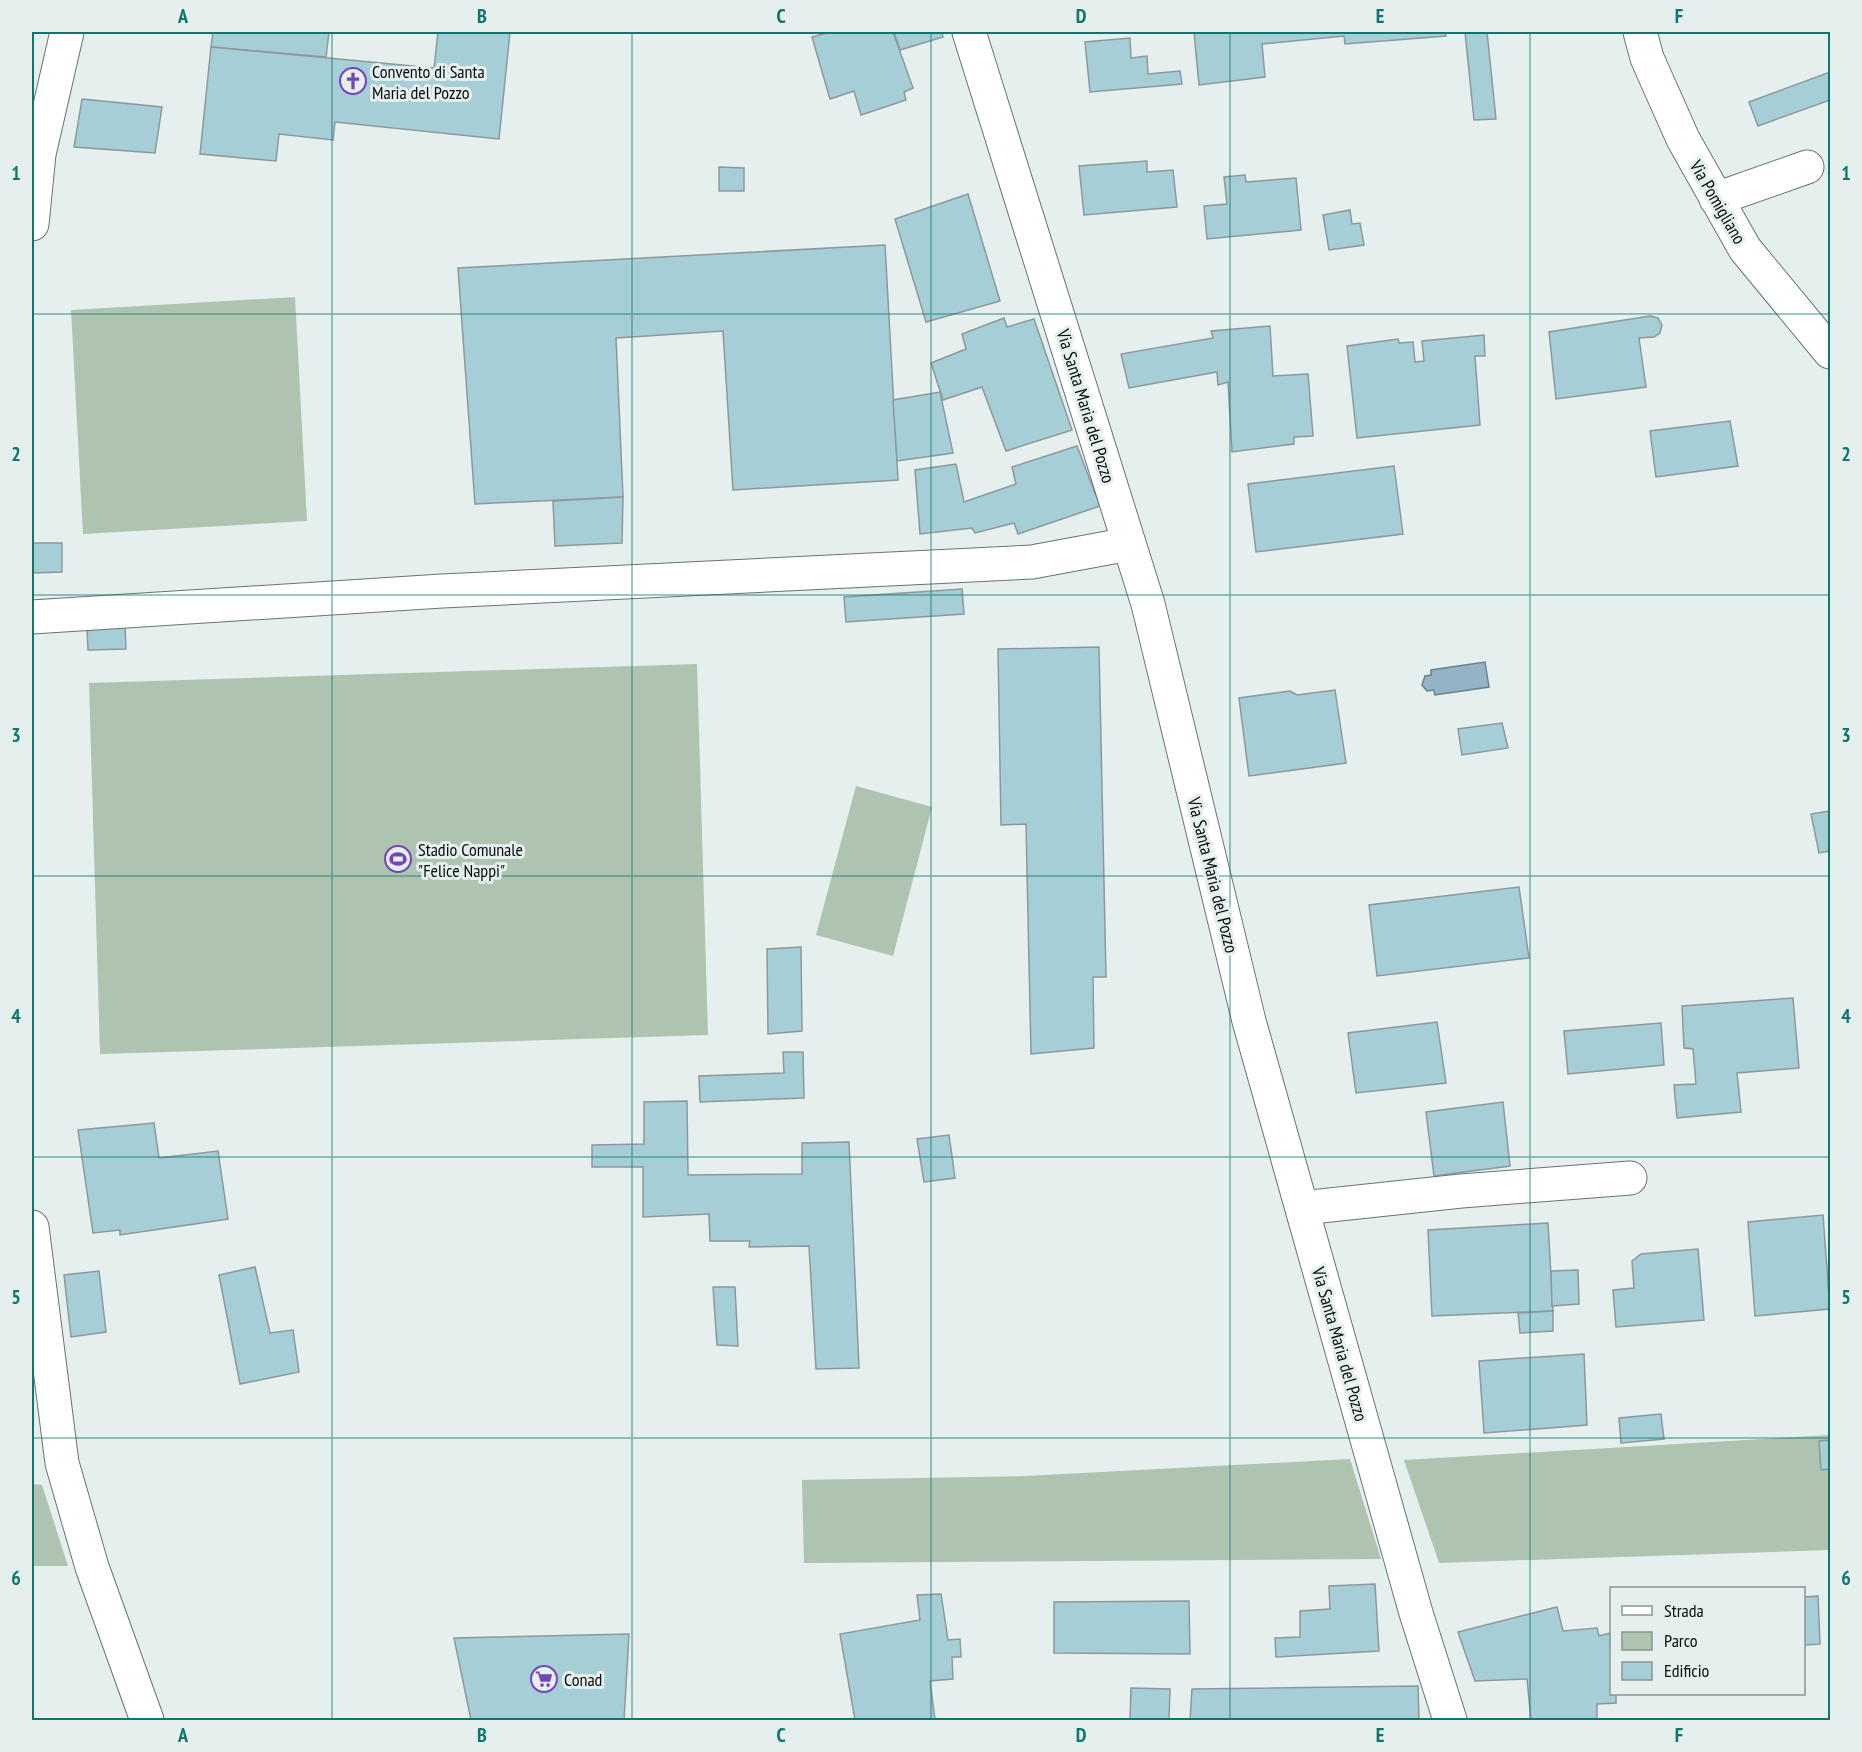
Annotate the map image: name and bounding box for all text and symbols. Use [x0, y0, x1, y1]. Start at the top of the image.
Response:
text: A [177, 3, 189, 29]
text: B [477, 3, 487, 29]
text: C [776, 3, 786, 29]
text: D [1076, 3, 1087, 29]
text: E [1376, 3, 1384, 29]
text: F [1675, 3, 1683, 29]
place label: Convento di Santa Maria del Pozzo [372, 60, 485, 104]
church icon: Convento di Santa Maria del Pozzo [338, 66, 368, 96]
street label: Via Pomigliano [1684, 155, 1751, 248]
text: 1 [11, 160, 21, 186]
text: 1 [1841, 160, 1851, 186]
street label: Via Santa Maria del Pozzo [1051, 325, 1120, 486]
text: 2 [11, 441, 21, 467]
text: 2 [1841, 441, 1851, 467]
text: 3 [11, 722, 21, 748]
text: 3 [1841, 722, 1851, 748]
street label: Via Santa Maria del Pozzo [1182, 794, 1244, 955]
place label: Stadio Comunale "Felice Nappi" [418, 838, 523, 882]
sports icon: Stadio Comunale "Felice Nappi" [383, 844, 413, 874]
text: 4 [11, 1003, 21, 1029]
text: 4 [1841, 1003, 1851, 1029]
street label: Via Santa Maria del Pozzo [1307, 1263, 1373, 1424]
text: 5 [11, 1284, 21, 1310]
text: 5 [1841, 1284, 1851, 1310]
text: 6 [11, 1565, 21, 1591]
text: 6 [1841, 1565, 1851, 1591]
legend [1610, 1587, 1805, 1695]
text: Strada [1664, 1599, 1704, 1622]
text: Parco [1664, 1629, 1698, 1652]
text: Edificio [1664, 1659, 1710, 1682]
supermarket icon: Conad [529, 1664, 559, 1694]
place label: Conad [564, 1668, 602, 1691]
text: A [177, 1722, 189, 1748]
text: B [477, 1722, 487, 1748]
text: C [776, 1722, 786, 1748]
text: D [1076, 1722, 1087, 1748]
text: E [1376, 1722, 1384, 1748]
text: F [1675, 1722, 1683, 1748]

